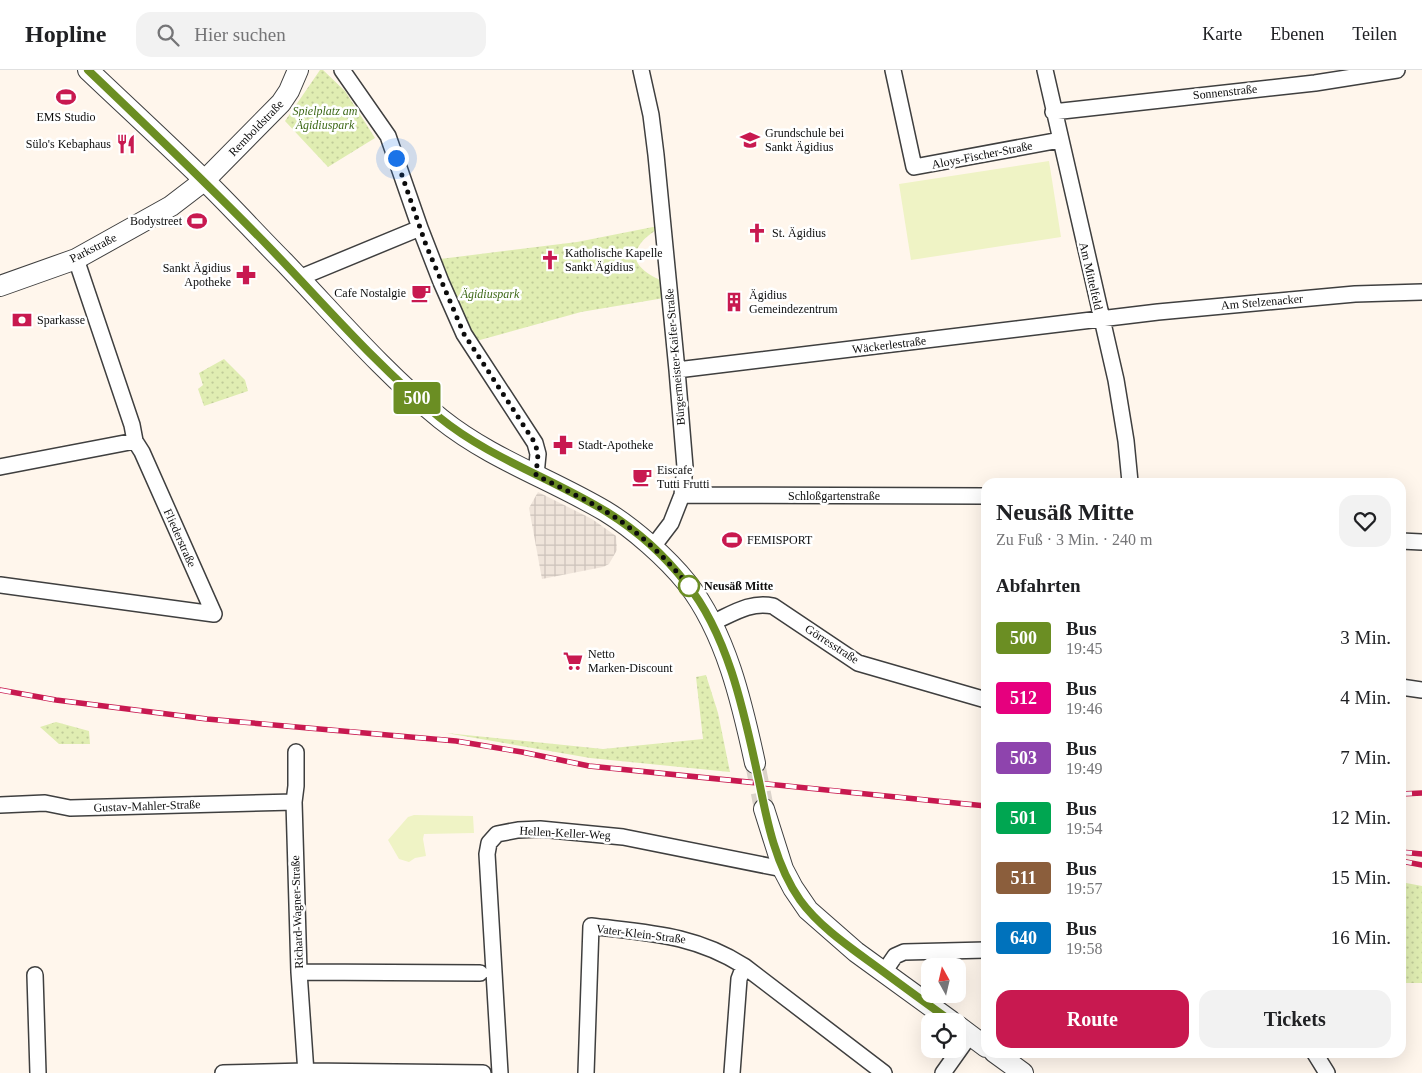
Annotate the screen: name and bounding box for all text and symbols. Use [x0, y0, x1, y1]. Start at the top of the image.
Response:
search box [136, 12, 486, 57]
text: Hopline [25, 21, 106, 47]
icon: search [154, 21, 182, 49]
text: Hier suchen [194, 24, 286, 45]
text: Karte [1202, 24, 1242, 44]
text: Ebenen [1270, 24, 1324, 44]
text: Teilen [1352, 24, 1397, 44]
street label: Sonnenstraße [1192, 82, 1258, 102]
sports icon: EMS Studio [55, 86, 77, 108]
street label: Remboldstraße [226, 97, 286, 159]
park label: Spielplatz am Ägidiuspark [293, 104, 358, 132]
place label: EMS Studio [36, 110, 96, 124]
place label: Grundschule bei Sankt Ägidius [765, 126, 845, 154]
school or university icon: Grundschule bei Sankt Ägidius [739, 129, 761, 151]
restaurant icon: Sülo's Kebaphaus [115, 133, 137, 155]
place label: Sülo's Kebaphaus [26, 137, 111, 151]
street label: Aloys-Fischer-Straße [930, 138, 1034, 172]
your location [384, 146, 409, 171]
sports icon: Bodystreet [186, 210, 208, 232]
place label: Bodystreet [130, 214, 183, 228]
church icon: St. Ägidius [746, 222, 768, 244]
place label: St. Ägidius [772, 226, 826, 240]
street label: Parkstraße [67, 230, 119, 266]
street label: Am Mittelfeld [1076, 241, 1106, 311]
place label: Katholische Kapelle Sankt Ägidius [565, 246, 663, 274]
church icon: Katholische Kapelle Sankt Ägidius [539, 249, 561, 271]
place label: Sankt Ägidius Apotheke [163, 261, 231, 289]
pharmacy icon: Sankt Ägidius Apotheke [235, 264, 257, 286]
cafe icon: Cafe Nostalgie [410, 282, 432, 304]
place label: Cafe Nostalgie [334, 286, 406, 300]
park label: Ägidiuspark [460, 287, 520, 301]
street label: Bürgermeister-Kaifer-Straße [662, 288, 688, 426]
place label: Ägidius Gemeindezentrum [749, 288, 838, 316]
building icon: Ägidius Gemeindezentrum [723, 291, 745, 313]
street label: Am Stelzenacker [1220, 291, 1304, 313]
bank icon: Sparkasse [11, 309, 33, 331]
place label: Sparkasse [37, 313, 85, 327]
street label: Wäckerlestraße [851, 334, 927, 356]
line badge: 500 [388, 382, 446, 414]
text: 500 [404, 388, 431, 408]
pharmacy icon: Stadt-Apotheke [552, 434, 574, 456]
place label: Stadt-Apotheke [578, 438, 653, 452]
place label: Eiscafe Tutti Frutti [657, 463, 710, 491]
cafe icon: Eiscafe Tutti Frutti [631, 466, 653, 488]
street label: Schloßgartenstraße [788, 489, 880, 503]
button: heart [1339, 495, 1391, 547]
text: Neusäß Mitte [996, 499, 1134, 525]
street label: Fliederstraße [161, 507, 199, 569]
sports icon: FEMISPORT [721, 529, 743, 551]
text: Zu Fuß · 3 Min. · 240 m [996, 531, 1152, 548]
place label: FEMISPORT [747, 533, 813, 547]
marker: Neusäß Mitte [678, 575, 700, 597]
text: Abfahrten [996, 575, 1080, 596]
place label: Neusäß Mitte [704, 579, 774, 593]
text: Bus [1066, 618, 1097, 639]
street label: Görresstraße [802, 621, 862, 667]
text: 3 Min. [1340, 627, 1391, 648]
text: 500 [1010, 628, 1037, 648]
text: 19:45 [1066, 640, 1102, 657]
place label: Netto Marken-Discount [588, 647, 673, 675]
supermarket icon: Netto Marken-Discount [562, 650, 584, 672]
text: Bus [1066, 678, 1097, 699]
text: 4 Min. [1340, 687, 1391, 708]
text: 512 [1010, 688, 1037, 708]
text: 19:46 [1066, 700, 1102, 717]
text: Bus [1066, 738, 1097, 759]
text: 7 Min. [1340, 747, 1391, 768]
text: 503 [1010, 748, 1037, 768]
text: 19:49 [1066, 760, 1102, 777]
street label: Gustav-Mahler-Straße [93, 797, 201, 815]
text: Bus [1066, 798, 1097, 819]
text: 12 Min. [1331, 807, 1391, 828]
text: 501 [1010, 808, 1037, 828]
text: 19:54 [1066, 820, 1102, 837]
street label: Hellen-Keller-Weg [519, 824, 611, 842]
street label: Richard-Wagner-Straße [288, 855, 306, 969]
text: Bus [1066, 858, 1097, 879]
text: 15 Min. [1331, 867, 1391, 888]
text: 511 [1010, 868, 1037, 888]
text: 19:57 [1066, 880, 1102, 897]
text: Bus [1066, 918, 1097, 939]
street label: Vater-Klein-Straße [595, 922, 687, 946]
text: 16 Min. [1331, 927, 1391, 948]
text: 640 [1010, 928, 1037, 948]
text: 19:58 [1066, 940, 1102, 957]
north arrow [921, 958, 966, 1002]
map controls [921, 958, 966, 1058]
button: Route [996, 990, 1189, 1048]
button: Tickets [1199, 990, 1391, 1048]
button: locate [921, 1013, 966, 1058]

